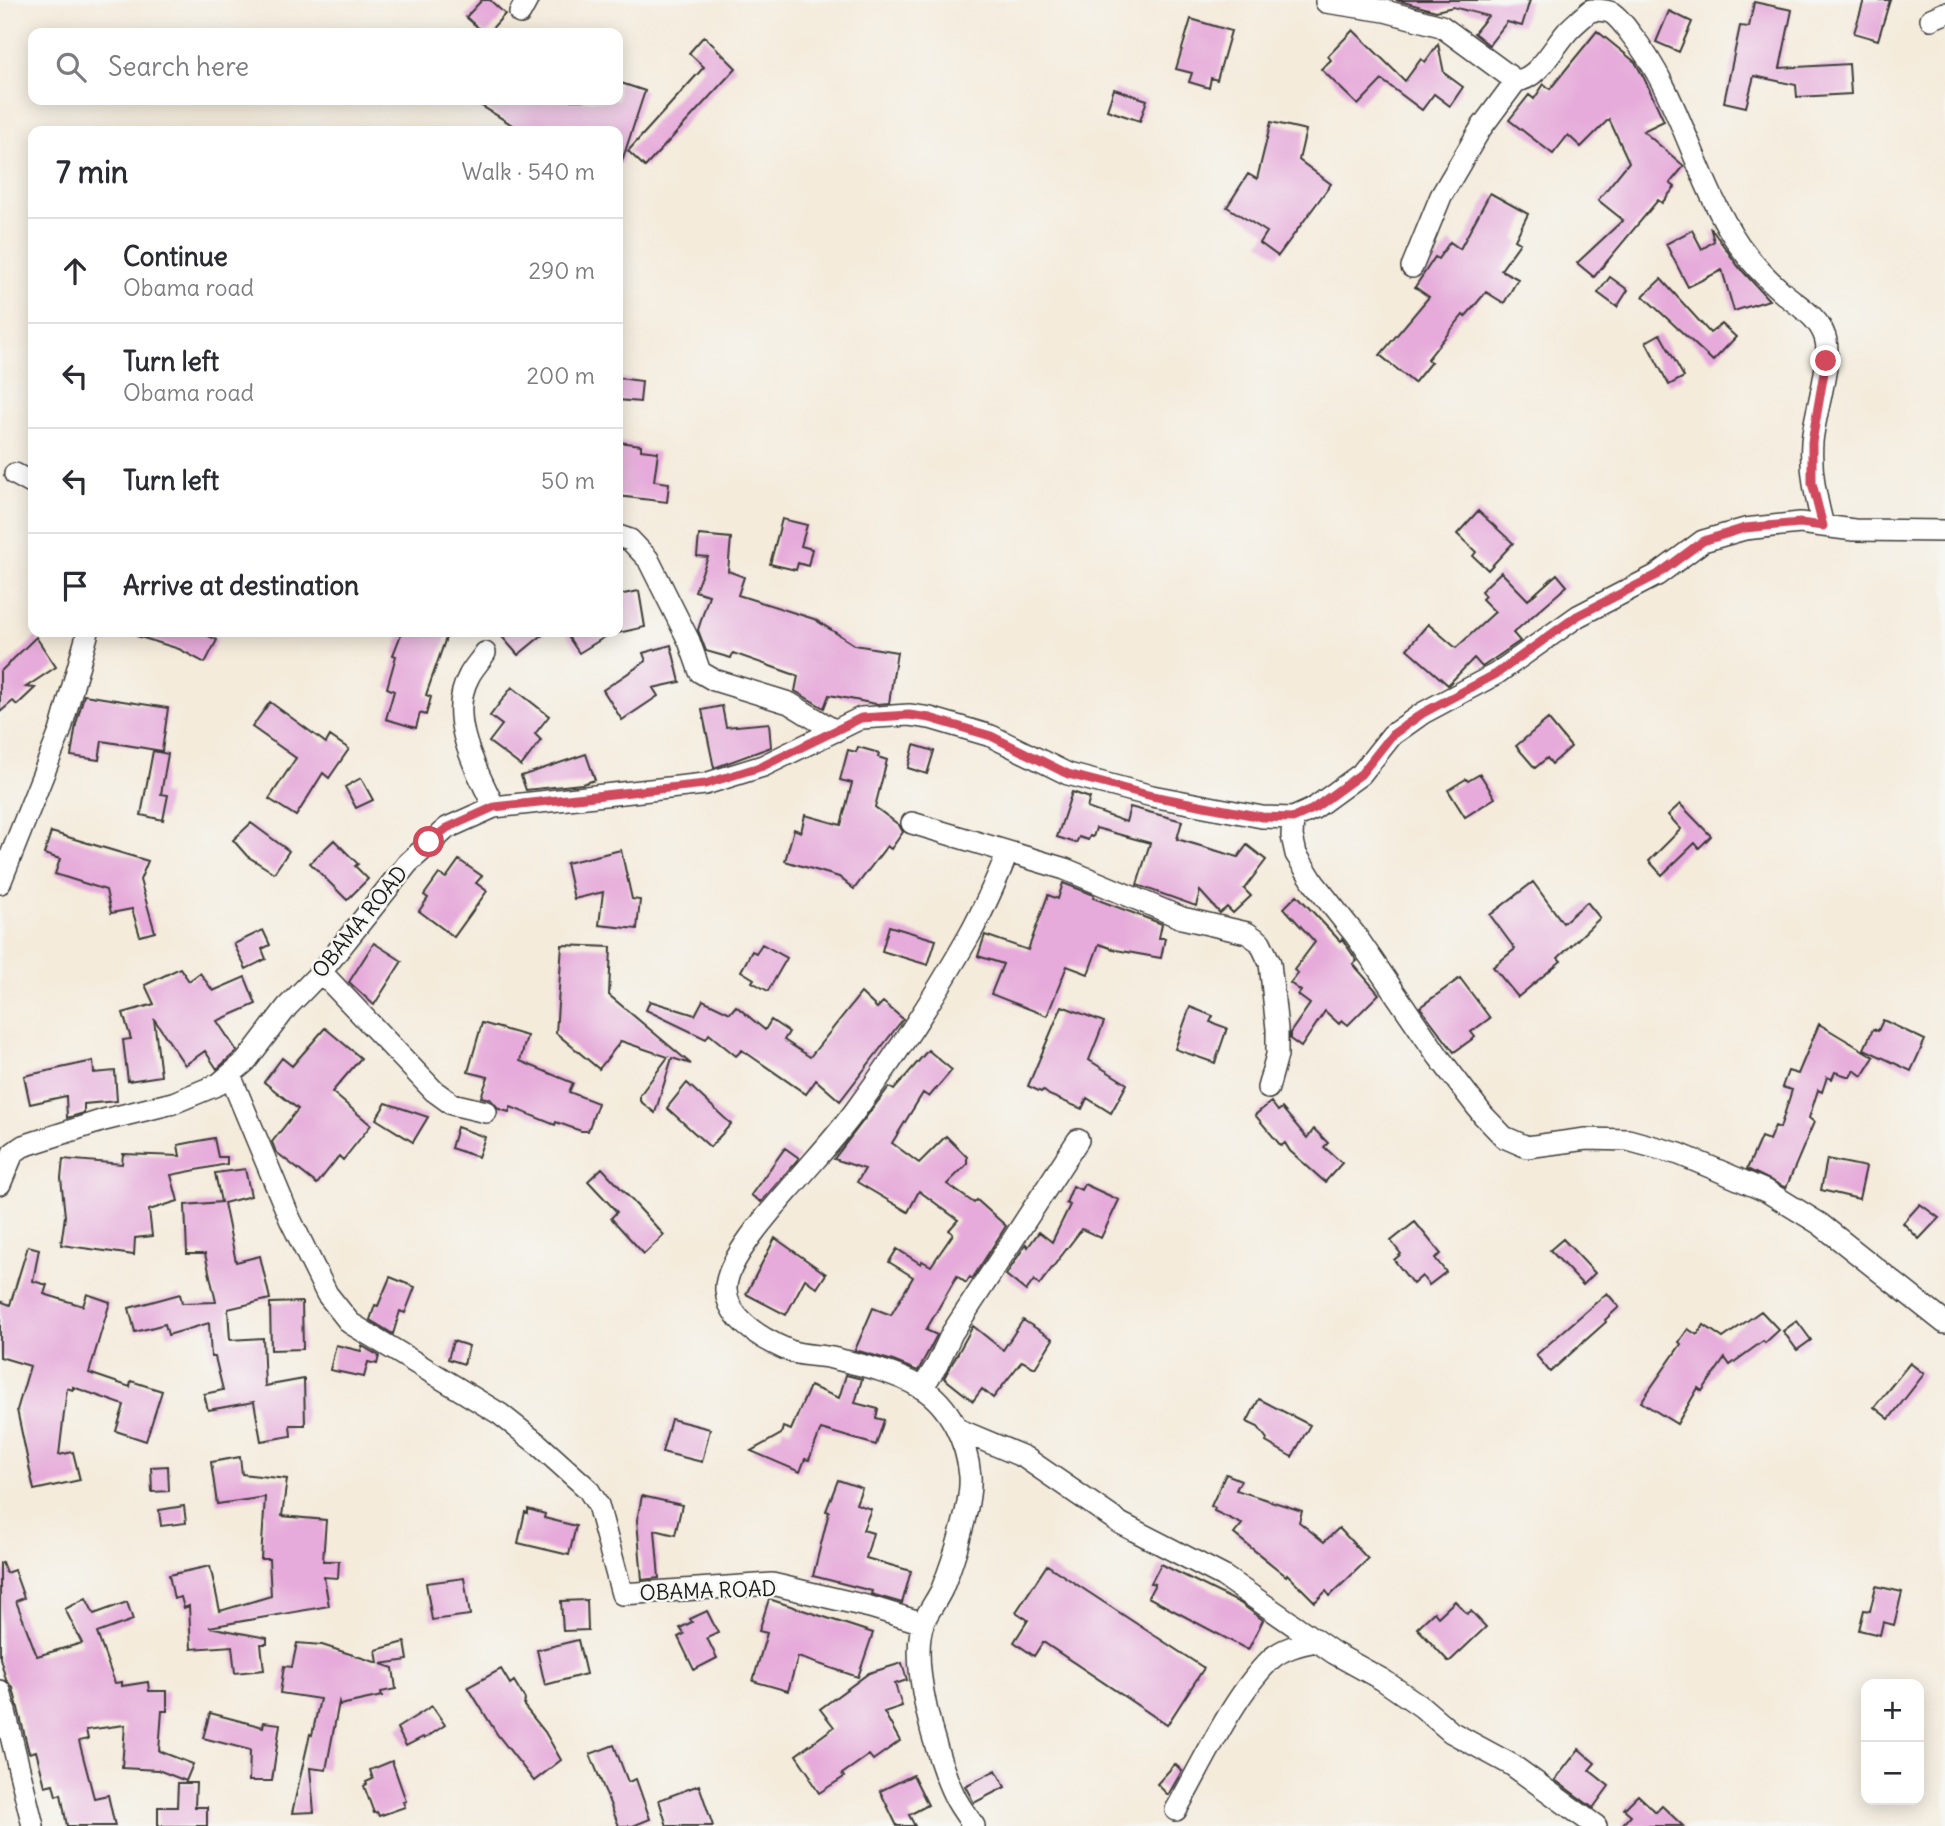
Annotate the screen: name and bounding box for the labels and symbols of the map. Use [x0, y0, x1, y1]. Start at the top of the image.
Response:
route end [1810, 345, 1841, 376]
route start [413, 826, 444, 857]
street label: OBAMA ROAD [306, 860, 413, 983]
street label: OBAMA ROAD [639, 1575, 777, 1606]

